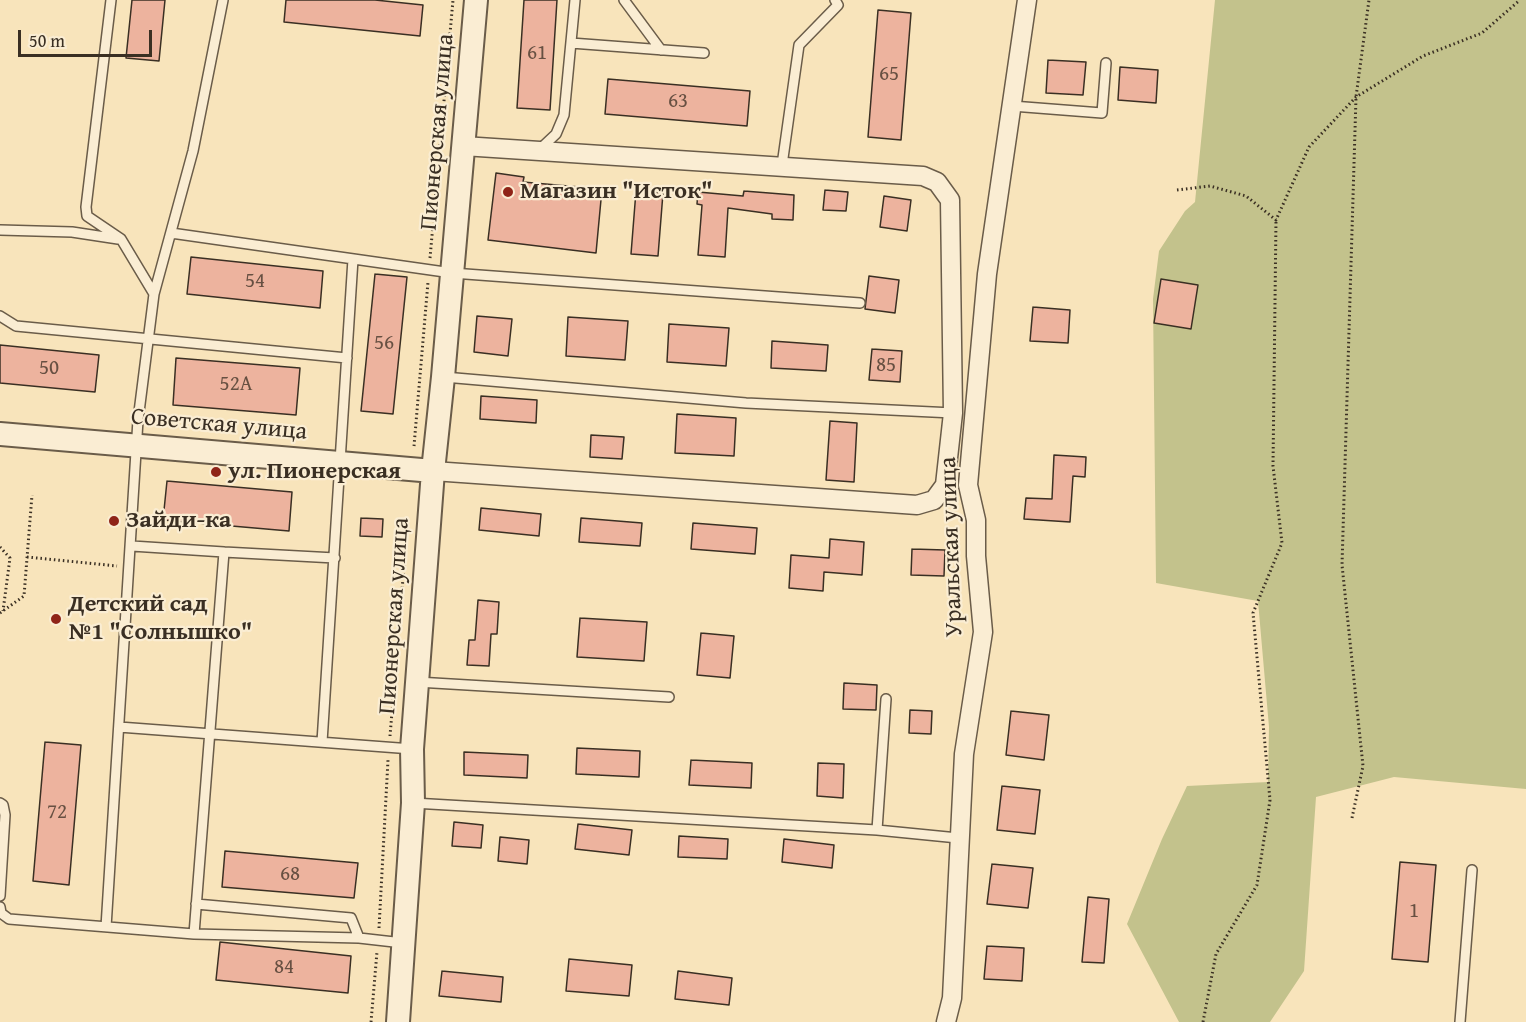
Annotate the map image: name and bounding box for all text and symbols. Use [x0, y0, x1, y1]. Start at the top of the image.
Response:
scale bar [21, 18, 154, 56]
text: 50 m [29, 27, 65, 54]
street label: Пионерская улица [415, 33, 461, 231]
house number: 61 [527, 41, 547, 67]
house number: 65 [879, 62, 899, 88]
house number: 63 [668, 89, 688, 115]
place label: Магазин "Исток" [520, 178, 713, 206]
marker: Магазин "Исток" [501, 185, 515, 199]
house number: 54 [245, 269, 265, 295]
house number: 56 [374, 331, 394, 357]
house number: 85 [876, 353, 896, 379]
house number: 50 [39, 356, 59, 382]
house number: 52А [220, 372, 252, 398]
street label: Советская улица [130, 403, 308, 447]
street label: Уральская улица [934, 456, 970, 638]
place label: ул. Пионерская [228, 458, 401, 486]
marker: ул. Пионерская [209, 465, 223, 479]
place label: Зайди-ка [126, 507, 231, 535]
marker: Зайди-ка [107, 514, 121, 528]
street label: Пионерская улица [374, 517, 416, 715]
place label: Детский сад №1 "Солнышко" [68, 591, 252, 647]
marker: Детский сад №1 "Солнышко" [49, 612, 63, 626]
house number: 72 [47, 800, 67, 826]
house number: 68 [280, 862, 300, 888]
house number: 1 [1409, 899, 1419, 925]
house number: 84 [274, 955, 294, 981]

